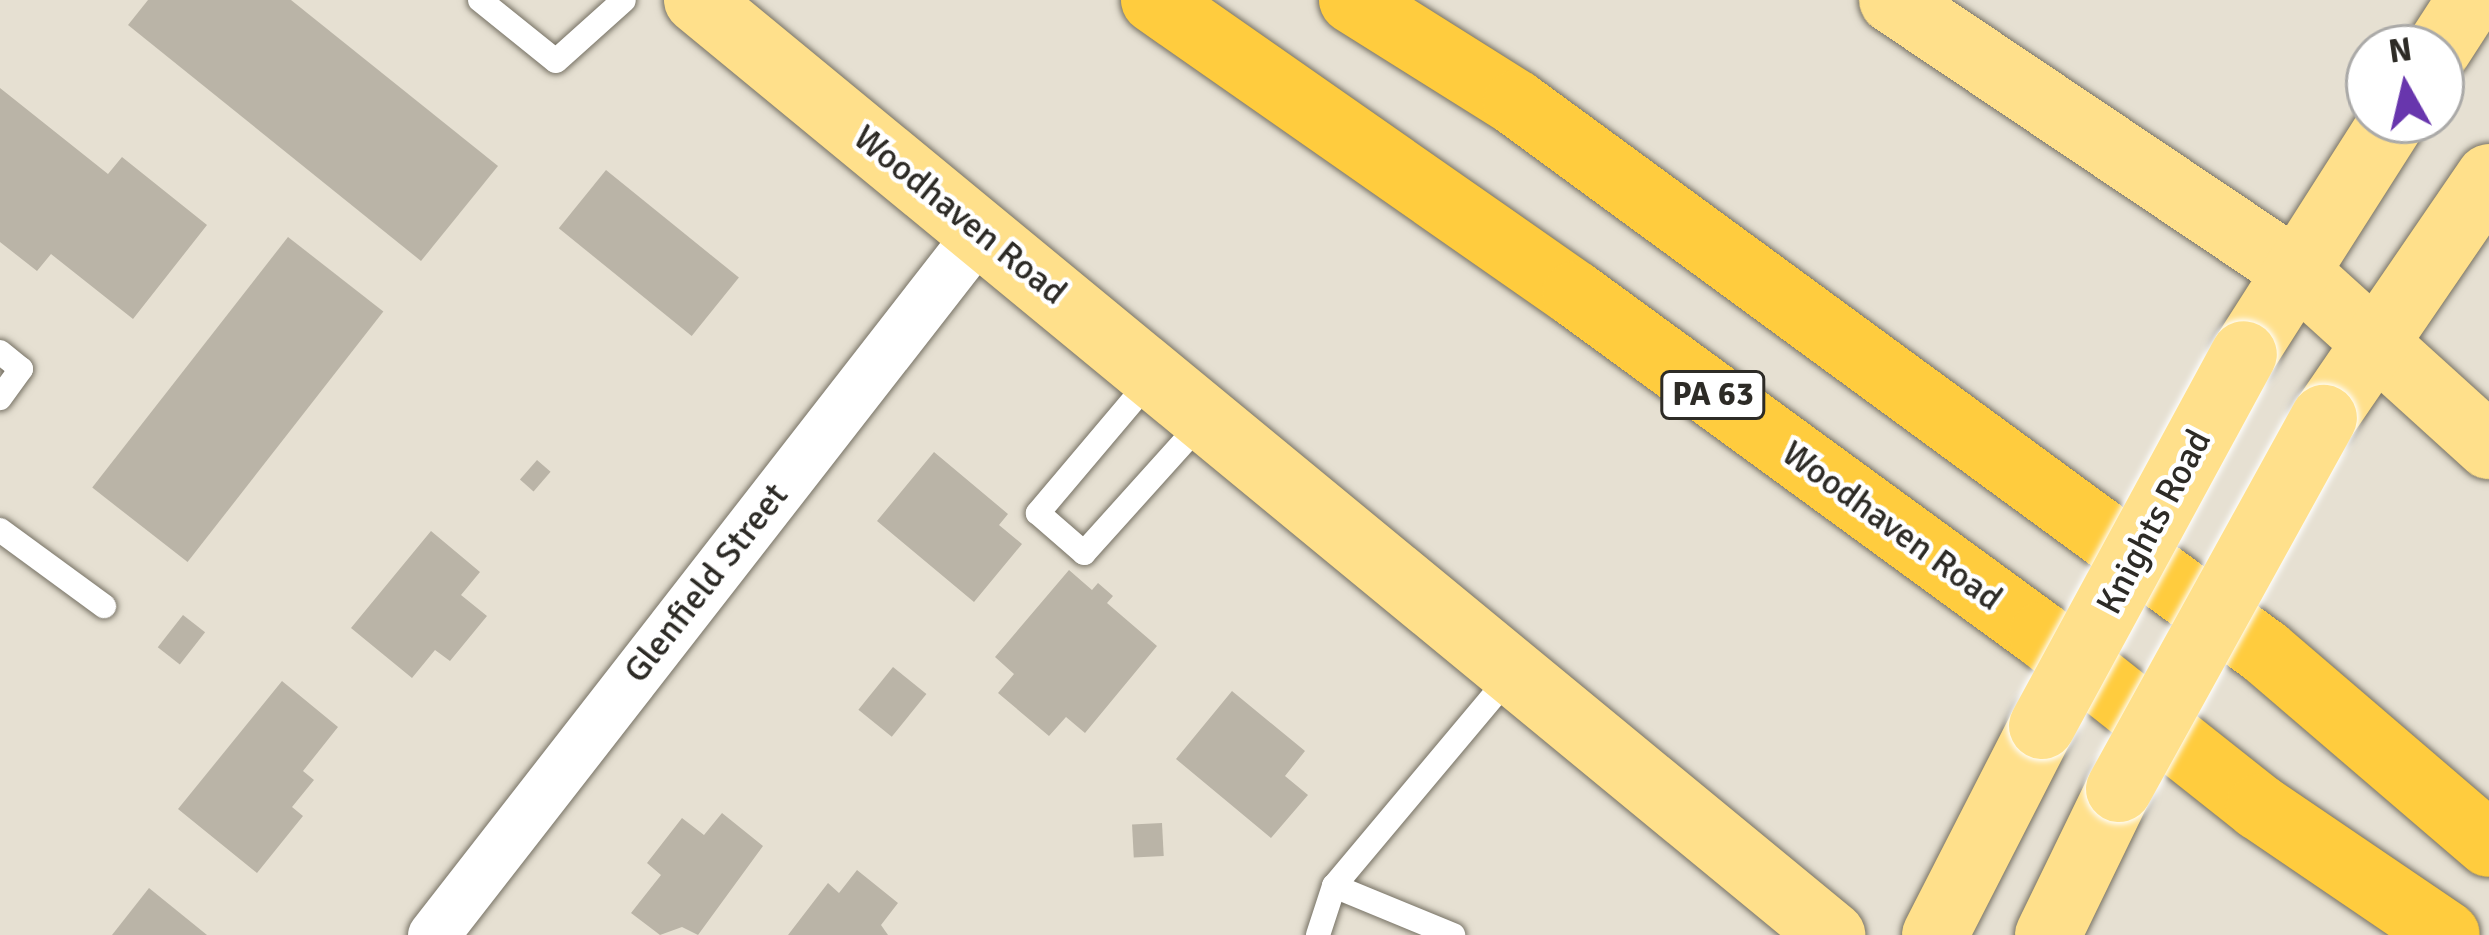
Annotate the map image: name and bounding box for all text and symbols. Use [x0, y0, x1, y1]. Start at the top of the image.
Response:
north arrow [2345, 24, 2465, 144]
text: N [2386, 29, 2415, 73]
street label: Woodhaven Road [845, 116, 1075, 314]
road number: PA 63 [1659, 368, 1767, 422]
street label: Knights Road [2087, 422, 2221, 622]
street label: Woodhaven Road [1774, 432, 2010, 620]
street label: Glenfield Street [615, 475, 797, 691]

